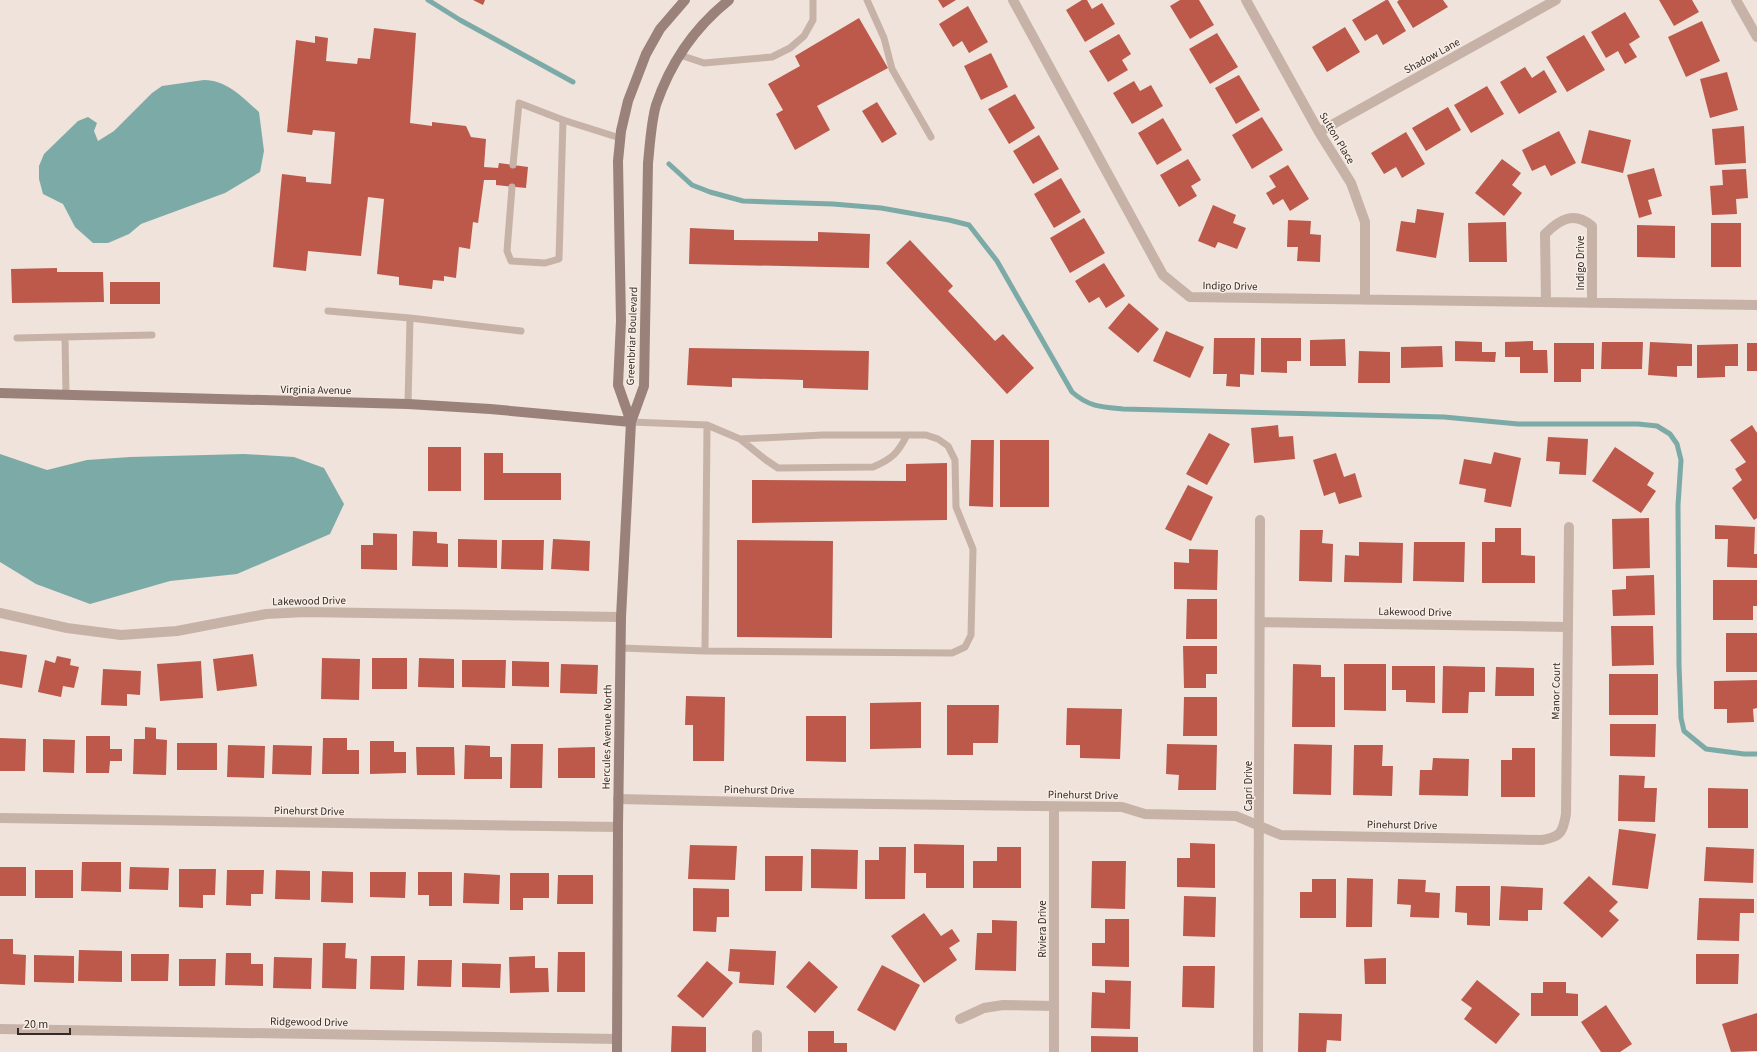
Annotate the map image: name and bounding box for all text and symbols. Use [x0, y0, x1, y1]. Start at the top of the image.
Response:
street label: Shadow Lane [1401, 34, 1463, 78]
street label: Sutton Place [1316, 109, 1359, 167]
street label: Indigo Drive [1573, 235, 1588, 291]
street label: Indigo Drive [1202, 278, 1258, 294]
street label: Greenbriar Boulevard [623, 286, 641, 386]
street label: Virginia Avenue [281, 382, 352, 398]
street label: Lakewood Drive [272, 593, 346, 609]
street label: Lakewood Drive [1378, 604, 1452, 620]
street label: Manor Court [1548, 662, 1564, 720]
street label: Hercules Avenue North [599, 684, 615, 790]
street label: Capri Drive [1241, 760, 1256, 811]
street label: Pinehurst Drive [724, 782, 795, 798]
street label: Pinehurst Drive [1048, 787, 1119, 803]
street label: Pinehurst Drive [274, 803, 345, 819]
street label: Pinehurst Drive [1367, 817, 1438, 833]
street label: Riviera Drive [1035, 900, 1050, 958]
scale bar [18, 1010, 70, 1036]
street label: Ridgewood Drive [270, 1014, 349, 1030]
text: 20 m [24, 1016, 48, 1033]

